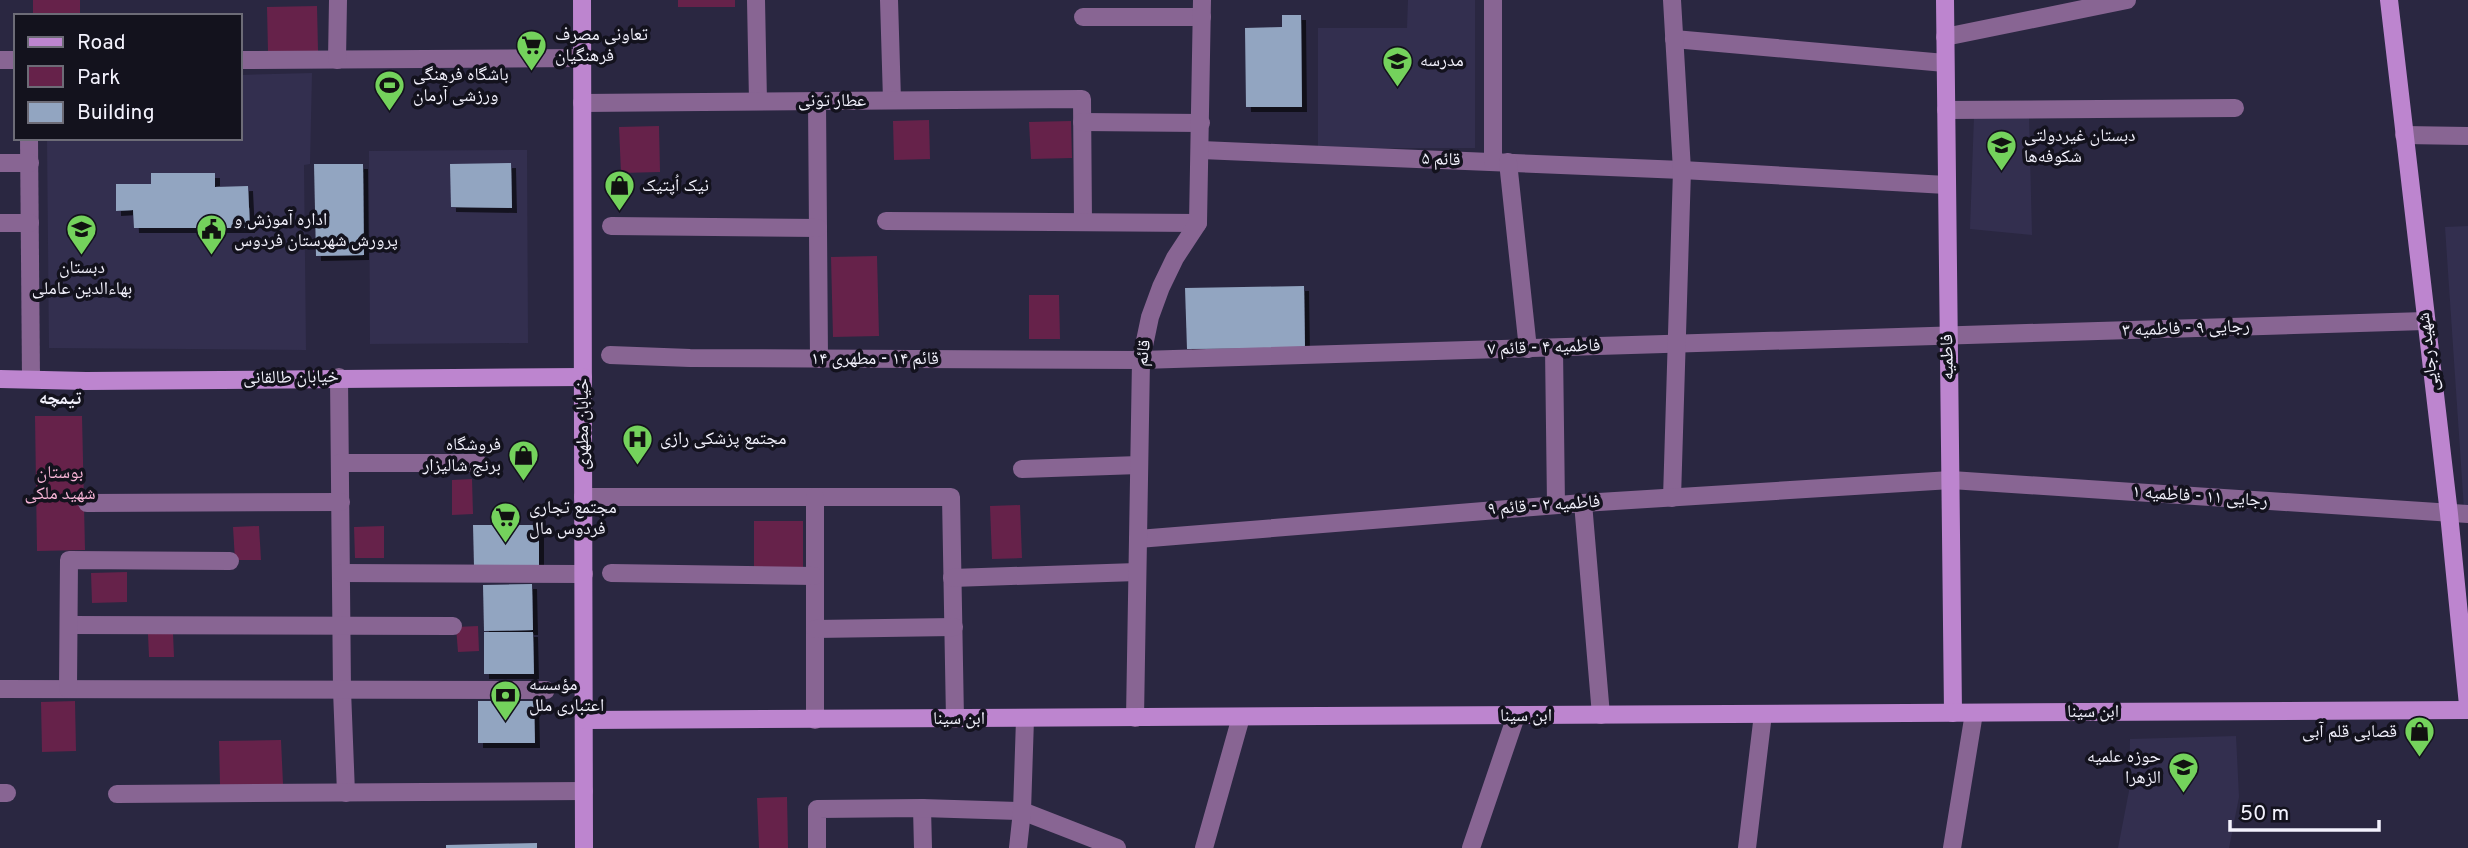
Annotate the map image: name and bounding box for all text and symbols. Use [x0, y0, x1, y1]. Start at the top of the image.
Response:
legend [14, 14, 242, 140]
place label: تعاونی مصرف فرهنگیان [555, 24, 648, 68]
supermarket icon: تعاونی مصرف فرهنگیان [515, 28, 549, 72]
text: Road [77, 30, 126, 57]
school or university icon: مدرسه [1380, 44, 1414, 88]
place label: مدرسه [1420, 50, 1464, 73]
place label: باشگاه فرهنگی ورزشی آرمان [413, 64, 509, 108]
text: Park [77, 65, 120, 92]
sports icon: باشگاه فرهنگی ورزشی آرمان [373, 68, 407, 112]
street label: عطار تونی [798, 90, 866, 113]
text: Building [77, 100, 155, 127]
place label: دبستان غیردولتی شکوفه‌ها [2024, 125, 2136, 169]
school or university icon: دبستان غیردولتی شکوفه‌ها [1984, 129, 2018, 173]
street label: قائم ۵ [1421, 148, 1461, 172]
shop icon: نیک اُپتیک [602, 169, 636, 213]
place label: نیک اُپتیک [642, 174, 709, 198]
place label: اداره آموزش و پرورش شهرستان فردوس [234, 209, 398, 253]
school or university icon: دبستان بهاءالدین عاملی [65, 213, 99, 257]
public building icon: اداره آموزش و پرورش شهرستان فردوس [194, 213, 228, 257]
place label: دبستان بهاءالدین عاملی [32, 257, 132, 301]
street label: شهید رجایی [2413, 311, 2445, 393]
street label: رجایی ۹ - فاطمیه ۳ [2122, 315, 2250, 343]
street label: فاطمیه [1936, 334, 1960, 380]
street label: فاطمیه ۴ - قائم ۷ [1487, 335, 1601, 361]
street label: قائم [1131, 338, 1157, 368]
street label: قائم ۱۴ - مطهری ۱۴ [811, 348, 939, 371]
street label: خیابان طالقانی [243, 366, 339, 390]
street label: خیابان مطهری [572, 378, 595, 470]
district label: تیمچه [39, 387, 82, 411]
hospital icon: مجتمع پزشکی رازی [620, 422, 654, 466]
place label: مجتمع پزشکی رازی [660, 428, 786, 451]
place label: فروشگاه برنج شالیزار [421, 434, 501, 478]
shop icon: فروشگاه برنج شالیزار [507, 438, 541, 482]
park label: بوستان شهید ملکی [24, 462, 96, 506]
street label: رجایی ۱۱ - فاطمیه ۱ [2131, 481, 2269, 513]
street label: فاطمیه ۲ - قائم ۹ [1487, 491, 1601, 521]
place label: مجتمع تجاری فردوس مال [529, 497, 617, 541]
supermarket icon: مجتمع تجاری فردوس مال [489, 501, 523, 545]
place label: مؤسسه اعتباری ملل [529, 674, 604, 718]
bank icon: مؤسسه اعتباری ملل [489, 678, 523, 722]
street label: ابن سینا [2067, 701, 2119, 724]
street label: ابن سینا [1500, 705, 1552, 728]
street label: ابن سینا [933, 708, 985, 731]
shop icon: قصابی قلم آبی [2403, 715, 2437, 759]
place label: قصابی قلم آبی [2302, 721, 2397, 744]
place label: حوزه علمیه الزهرا [2087, 746, 2161, 790]
school or university icon: حوزه علمیه الزهرا [2167, 750, 2201, 794]
scale bar [2230, 788, 2379, 832]
text: 50 m [2240, 801, 2289, 828]

